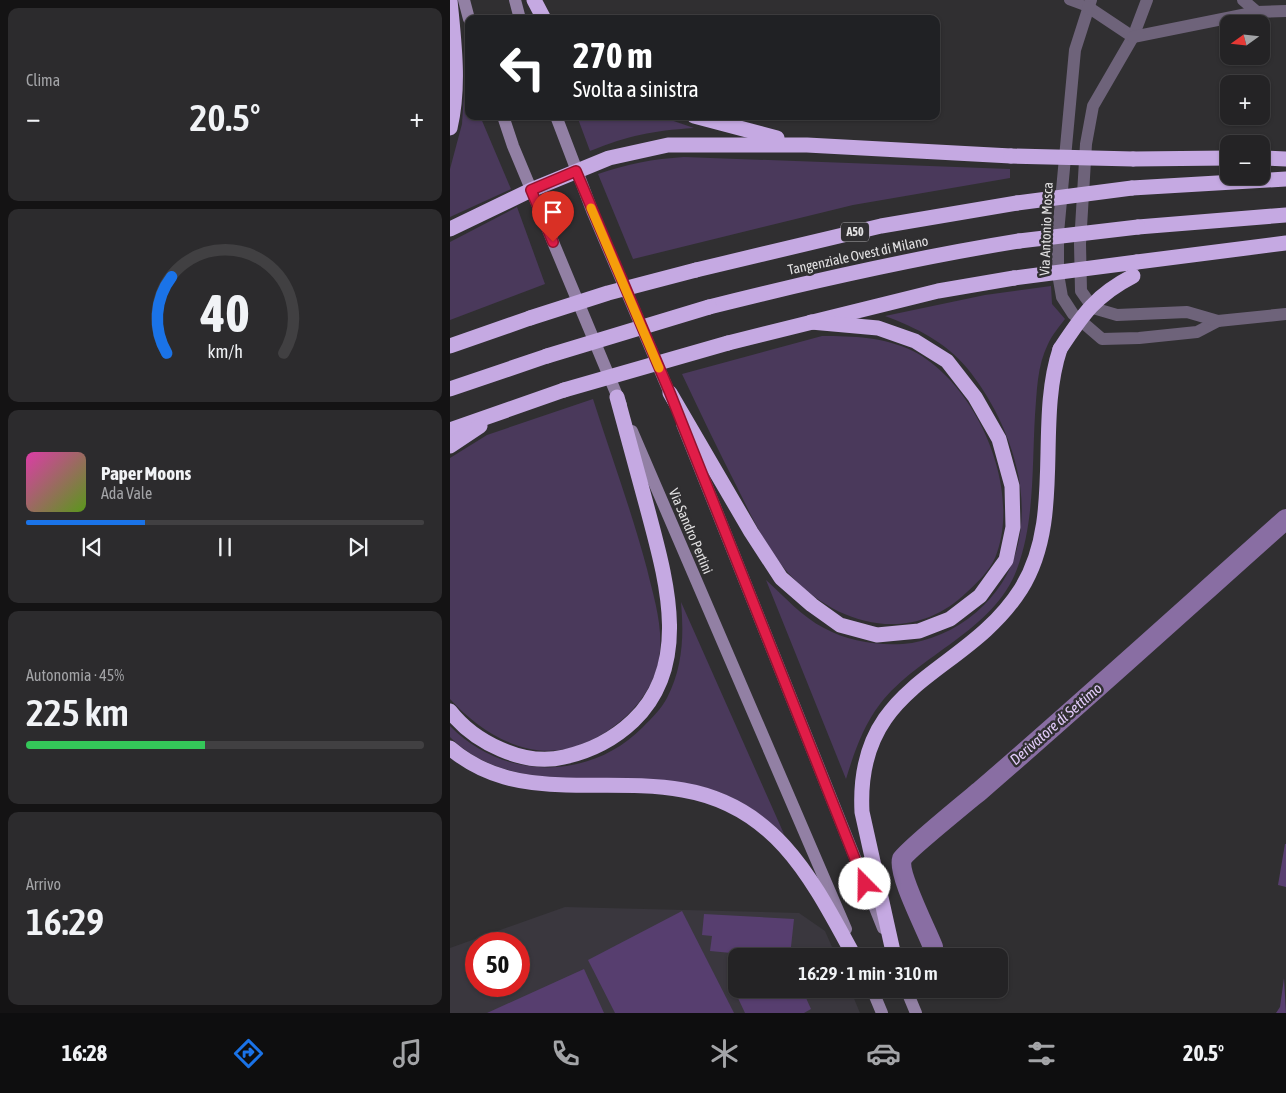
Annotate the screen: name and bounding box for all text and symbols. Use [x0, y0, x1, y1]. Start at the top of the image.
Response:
north arrow [1220, 15, 1270, 65]
map controls [1220, 15, 1270, 185]
icon: left [490, 35, 555, 100]
text: 270 m [573, 35, 652, 75]
text: Clima [26, 71, 60, 89]
button: + [1220, 75, 1270, 125]
text: Svolta a sinistra [573, 76, 699, 102]
text: 20.5° [190, 96, 260, 139]
text: − [26, 101, 41, 133]
text: + [409, 101, 424, 133]
button: − [1220, 135, 1270, 185]
street label: Via Antonio Mosca [1036, 182, 1056, 276]
pin [532, 191, 574, 242]
icon: arrive [539, 198, 567, 226]
road number: A50 [841, 222, 869, 242]
street label: Tangenziale Ovest di Milano [786, 232, 930, 278]
text: 40 [200, 283, 249, 343]
text: km/h [207, 341, 243, 362]
text: Paper Moons [101, 462, 191, 484]
text: Ada Vale [101, 484, 152, 502]
street label: Via Sandro Pertini [666, 486, 716, 576]
icon: previous [78, 533, 106, 561]
icon: pause [211, 533, 239, 561]
icon: next [344, 533, 372, 561]
text: Autonomia · 45% [26, 666, 124, 684]
water label: Derivatore di Settimo [1006, 679, 1105, 768]
text: 225 km [26, 691, 129, 734]
position arrow [838, 857, 890, 909]
text: Arrivo [26, 875, 61, 893]
text: 16:29 [26, 900, 104, 943]
speed limit sign: 50 [465, 932, 530, 997]
text: 16:29 · 1 min · 310 m [798, 962, 938, 984]
icon: directions [231, 1036, 266, 1071]
icon: music [390, 1036, 425, 1071]
icon: phone [548, 1036, 583, 1071]
icon: climate [707, 1036, 742, 1071]
icon: car [866, 1036, 901, 1071]
icon: filters [1024, 1036, 1059, 1071]
text: 16:28 [62, 1040, 107, 1066]
text: 20.5° [1183, 1040, 1224, 1066]

